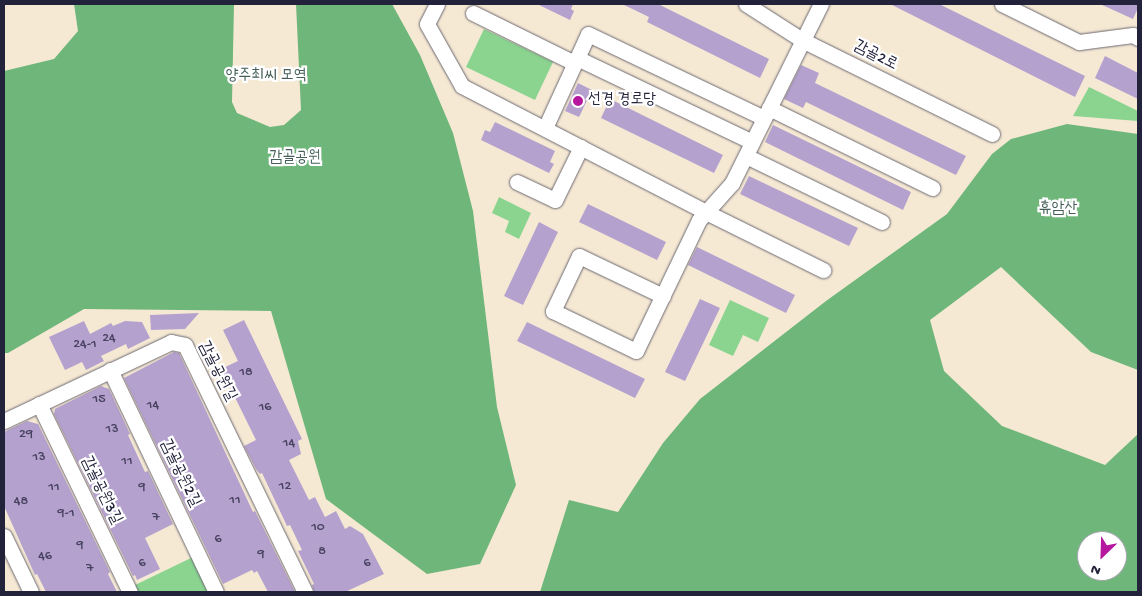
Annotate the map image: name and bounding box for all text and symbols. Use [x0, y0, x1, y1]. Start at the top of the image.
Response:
street label: 감골2로 [850, 38, 900, 76]
park label: 양주최씨 모역 [225, 67, 307, 87]
place label: 선경 경로당 [588, 91, 656, 111]
marker: 선경 경로당 [572, 95, 584, 107]
park label: 감골공원 [269, 149, 321, 169]
park label: 휴암산 [1039, 200, 1077, 220]
house number: 24 [102, 331, 116, 347]
house number: 24-1 [73, 337, 97, 353]
street label: 감골공원길 [193, 339, 239, 405]
house number: 18 [239, 365, 253, 381]
house number: 15 [92, 392, 106, 408]
house number: 14 [147, 398, 159, 414]
house number: 16 [259, 400, 271, 416]
house number: 13 [106, 422, 118, 438]
house number: 29 [19, 427, 33, 443]
house number: 14 [283, 436, 295, 452]
street label: 감골공원2길 [155, 437, 203, 511]
house number: 13 [33, 450, 45, 466]
street label: 감골공원3길 [75, 454, 125, 528]
house number: 11 [121, 454, 133, 470]
house number: 12 [279, 479, 291, 495]
house number: 11 [48, 480, 60, 496]
house number: 9 [138, 480, 146, 496]
house number: 11 [229, 493, 241, 509]
house number: 48 [14, 494, 28, 510]
house number: 9-1 [57, 506, 75, 522]
house number: 7 [152, 510, 160, 526]
house number: 10 [311, 520, 325, 536]
north arrow [1077, 531, 1127, 581]
house number: 6 [214, 532, 222, 548]
house number: 9 [76, 538, 84, 554]
house number: 8 [318, 544, 326, 560]
house number: 9 [257, 547, 265, 563]
house number: 46 [38, 549, 52, 565]
house number: 6 [138, 556, 146, 572]
house number: 6 [363, 556, 371, 572]
text: N [1088, 560, 1104, 579]
house number: 7 [86, 561, 94, 577]

